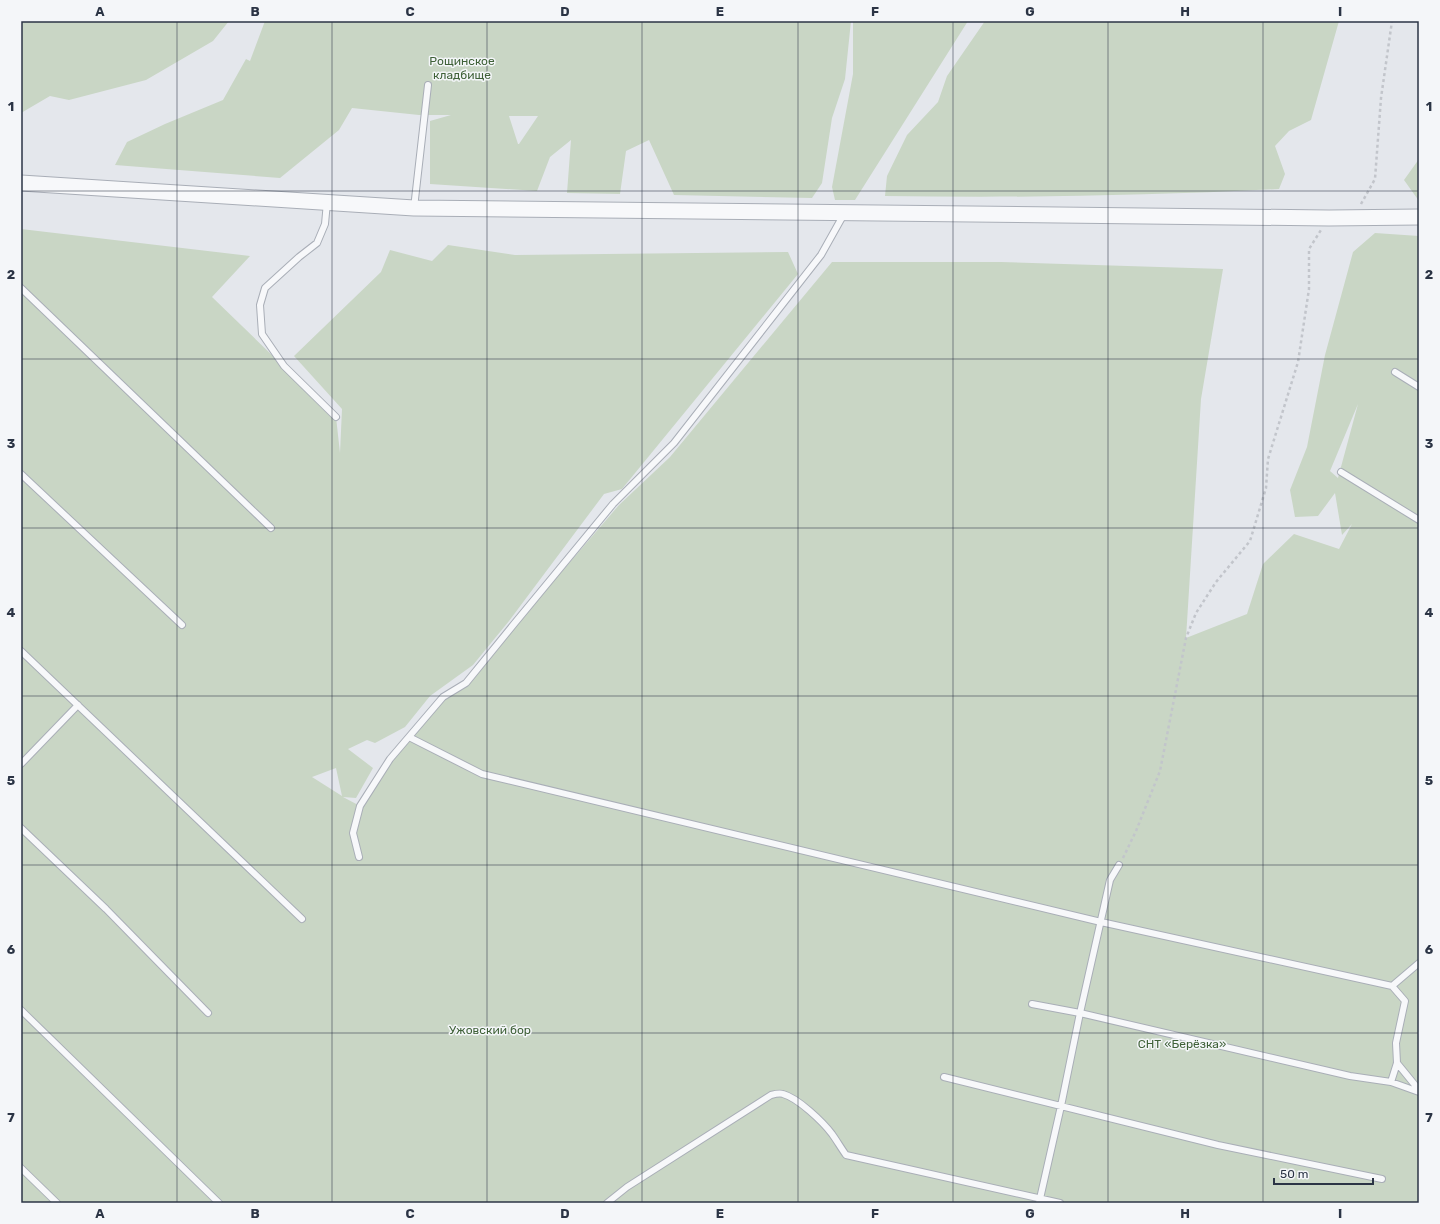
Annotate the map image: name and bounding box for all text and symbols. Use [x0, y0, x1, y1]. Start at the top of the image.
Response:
text: A [95, 4, 105, 19]
text: B [250, 4, 260, 19]
text: C [405, 4, 415, 19]
text: D [560, 4, 570, 19]
text: E [716, 4, 724, 19]
text: F [871, 4, 879, 19]
text: G [1025, 4, 1035, 19]
text: H [1180, 4, 1190, 19]
text: I [1338, 4, 1342, 19]
park label: Рощинское кладбище [429, 54, 495, 82]
text: 1 [8, 99, 14, 114]
text: 1 [1426, 99, 1432, 114]
text: 2 [7, 267, 15, 282]
text: 2 [1425, 267, 1433, 282]
text: 3 [7, 436, 16, 451]
text: 3 [1425, 436, 1434, 451]
text: 4 [7, 605, 16, 620]
text: 4 [1425, 605, 1434, 620]
text: 5 [7, 773, 15, 788]
text: 5 [1425, 773, 1433, 788]
text: 6 [7, 942, 16, 957]
text: 6 [1425, 942, 1434, 957]
park label: Ужовский бор [449, 1023, 531, 1037]
park label: СНТ «Берёзка» [1138, 1037, 1226, 1051]
text: 7 [7, 1110, 15, 1125]
text: 7 [1425, 1110, 1433, 1125]
scale bar [1274, 1160, 1373, 1186]
text: 50 m [1280, 1167, 1308, 1181]
text: A [95, 1206, 105, 1221]
text: B [250, 1206, 260, 1221]
text: C [405, 1206, 415, 1221]
text: D [560, 1206, 570, 1221]
text: E [716, 1206, 724, 1221]
text: F [871, 1206, 879, 1221]
text: G [1025, 1206, 1035, 1221]
text: H [1180, 1206, 1190, 1221]
text: I [1338, 1206, 1342, 1221]

